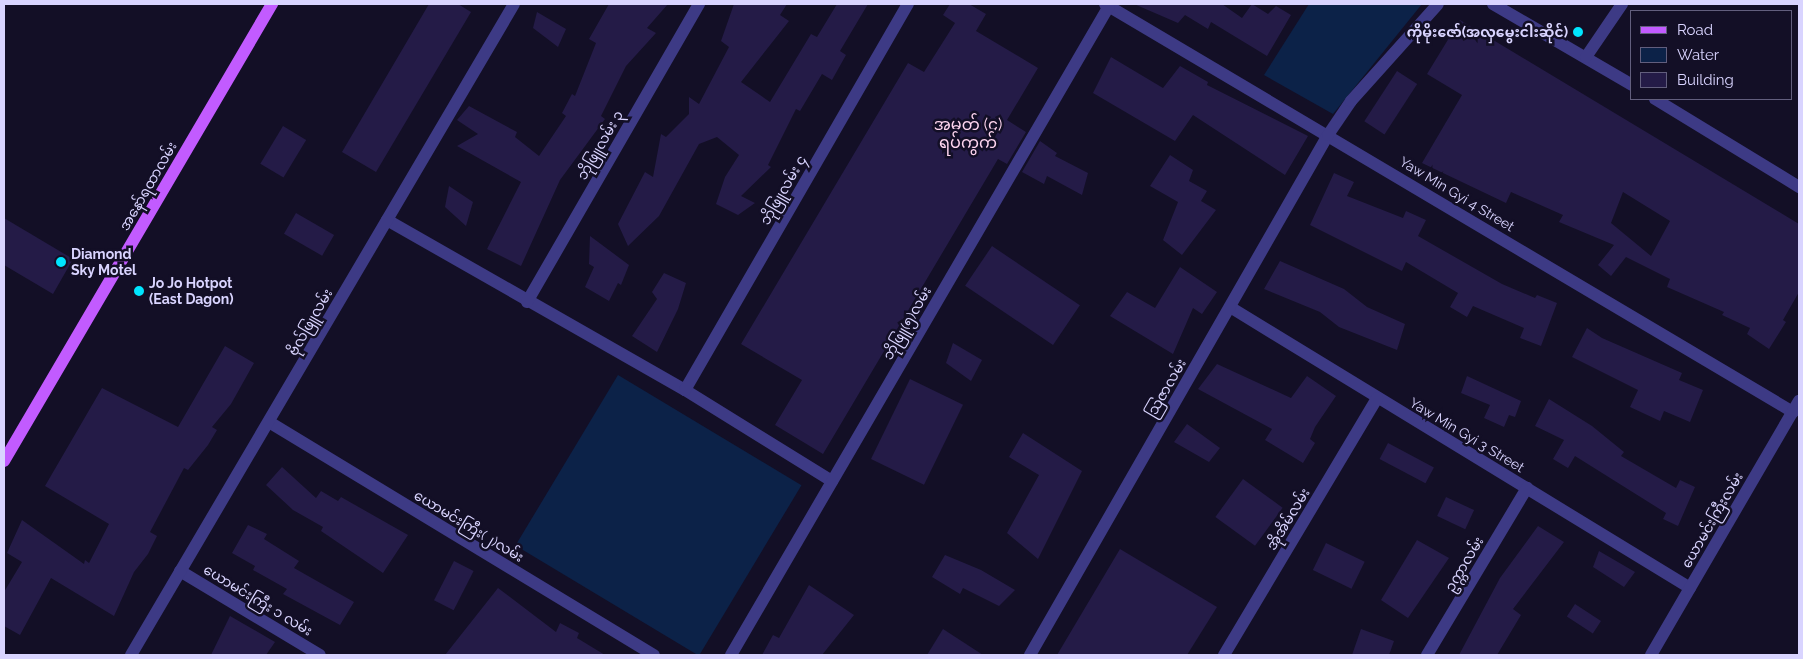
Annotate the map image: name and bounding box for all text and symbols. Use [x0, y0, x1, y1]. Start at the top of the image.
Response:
legend [1630, 10, 1793, 100]
text: Road [1677, 21, 1713, 39]
place label: ကိုမိုးဇော်(အလှမွေးငါးဆိုင်) [1407, 24, 1568, 40]
marker: ကိုမိုးဇော်(အလှမွေးငါးဆိုင်) [1572, 26, 1584, 38]
text: Water [1677, 46, 1719, 64]
text: Building [1677, 71, 1734, 89]
street label: ဘိုဖြူလမ်း ၃ [573, 107, 627, 183]
district label: အမှတ် (၄) ရပ်ကွက် [934, 115, 1002, 153]
street label: အနော်ရထာလမ်း [116, 139, 180, 233]
street label: ဘိုဖြူလမ်း ၄ [756, 152, 810, 228]
street label: Yaw Min Gyi 4 Street [1396, 153, 1518, 235]
place label: Diamond Sky Motel [71, 246, 137, 278]
marker: Diamond Sky Motel [55, 256, 67, 268]
place label: Jo Jo Hotpot (East Dagon) [149, 275, 234, 308]
street label: ဘိုဖြူ(၅)လမ်း [879, 283, 935, 363]
marker: Jo Jo Hotpot (East Dagon) [133, 285, 145, 297]
street label: ဗိုလ်ဖြူလမ်း [284, 286, 336, 358]
street label: သြဇာလမ်း [1142, 356, 1190, 420]
street label: Yaw Min Gyi 3 Street [1406, 394, 1528, 476]
street label: ယောမင်းကြီးလမ်း [1678, 469, 1746, 571]
street label: အိုအိမ်လမ်း [1263, 485, 1313, 553]
street label: ယောမင်းကြီး(၂)လမ်း [411, 487, 527, 565]
street label: ဥက္ကာလမ်း [1441, 533, 1487, 595]
street label: ယောမင်းကြီး ၁ လမ်း [201, 561, 315, 639]

